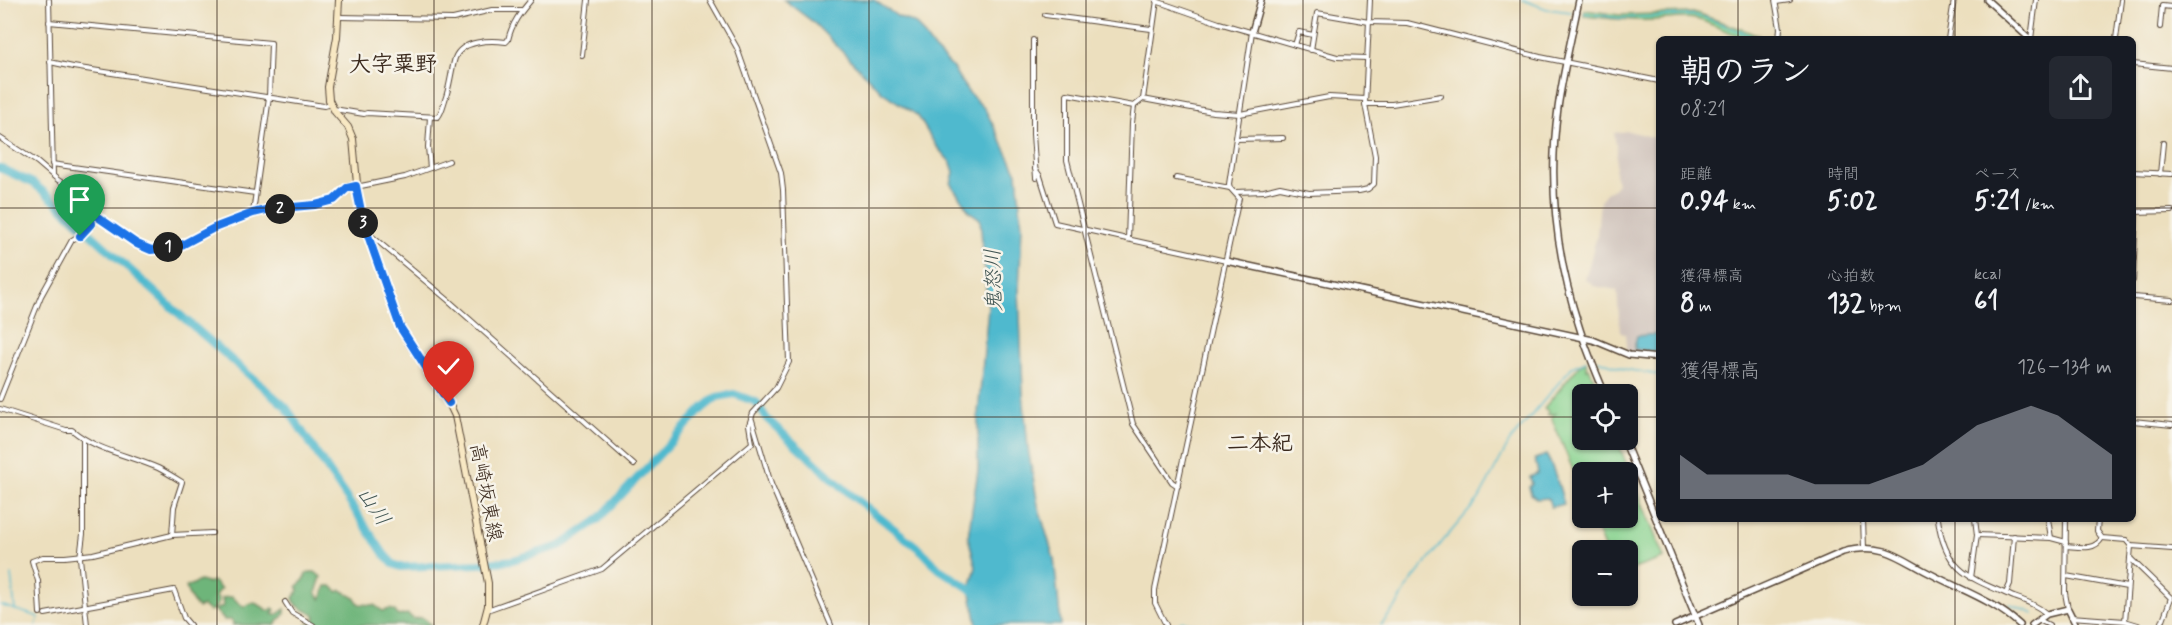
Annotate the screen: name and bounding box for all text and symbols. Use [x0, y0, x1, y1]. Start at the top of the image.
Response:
district label: 大字粟野 [349, 51, 437, 79]
text: 朝のラン [1680, 51, 1812, 95]
button: share [2049, 56, 2112, 119]
text: 08:21 [1680, 96, 1726, 123]
text: 距離 [1680, 164, 1712, 185]
text: 時間 [1827, 164, 1859, 185]
text: ペース [1974, 164, 2021, 185]
pin [54, 174, 105, 236]
icon: arrive [63, 183, 96, 216]
text: 0.94 [1680, 185, 1729, 219]
text: 5:02 [1827, 185, 1878, 219]
text: 5:21 [1974, 185, 2020, 219]
pin: 2 [265, 194, 295, 224]
text: km [1729, 194, 1756, 215]
text: /km [2020, 194, 2055, 215]
text: 2 [276, 198, 284, 219]
pin: 3 [348, 208, 378, 238]
text: 3 [359, 212, 367, 233]
pin: 1 [153, 232, 183, 262]
text: 1 [164, 236, 172, 257]
water label: 鬼怒川 [979, 248, 1009, 312]
text: kcal [1974, 264, 2001, 285]
text: 獲得標高 [1680, 266, 1744, 287]
text: 心拍数 [1827, 266, 1875, 287]
text: 61 [1974, 285, 1999, 319]
text: 8 [1680, 287, 1695, 321]
text: 132 [1827, 287, 1865, 321]
text: m [1695, 296, 1712, 317]
text: bpm [1865, 296, 1902, 317]
pin [423, 341, 474, 403]
icon: check [432, 350, 465, 383]
text: 126–134 m [2017, 354, 2112, 381]
text: 獲得標高 [1680, 358, 1760, 385]
map controls [1572, 384, 1638, 606]
button: locate [1572, 384, 1638, 450]
district label: 二本紀 [1227, 430, 1293, 458]
street label: 高崎坂東線 [463, 441, 508, 544]
button: + [1572, 462, 1638, 528]
water label: 山川 [350, 481, 397, 532]
button: − [1572, 540, 1638, 606]

